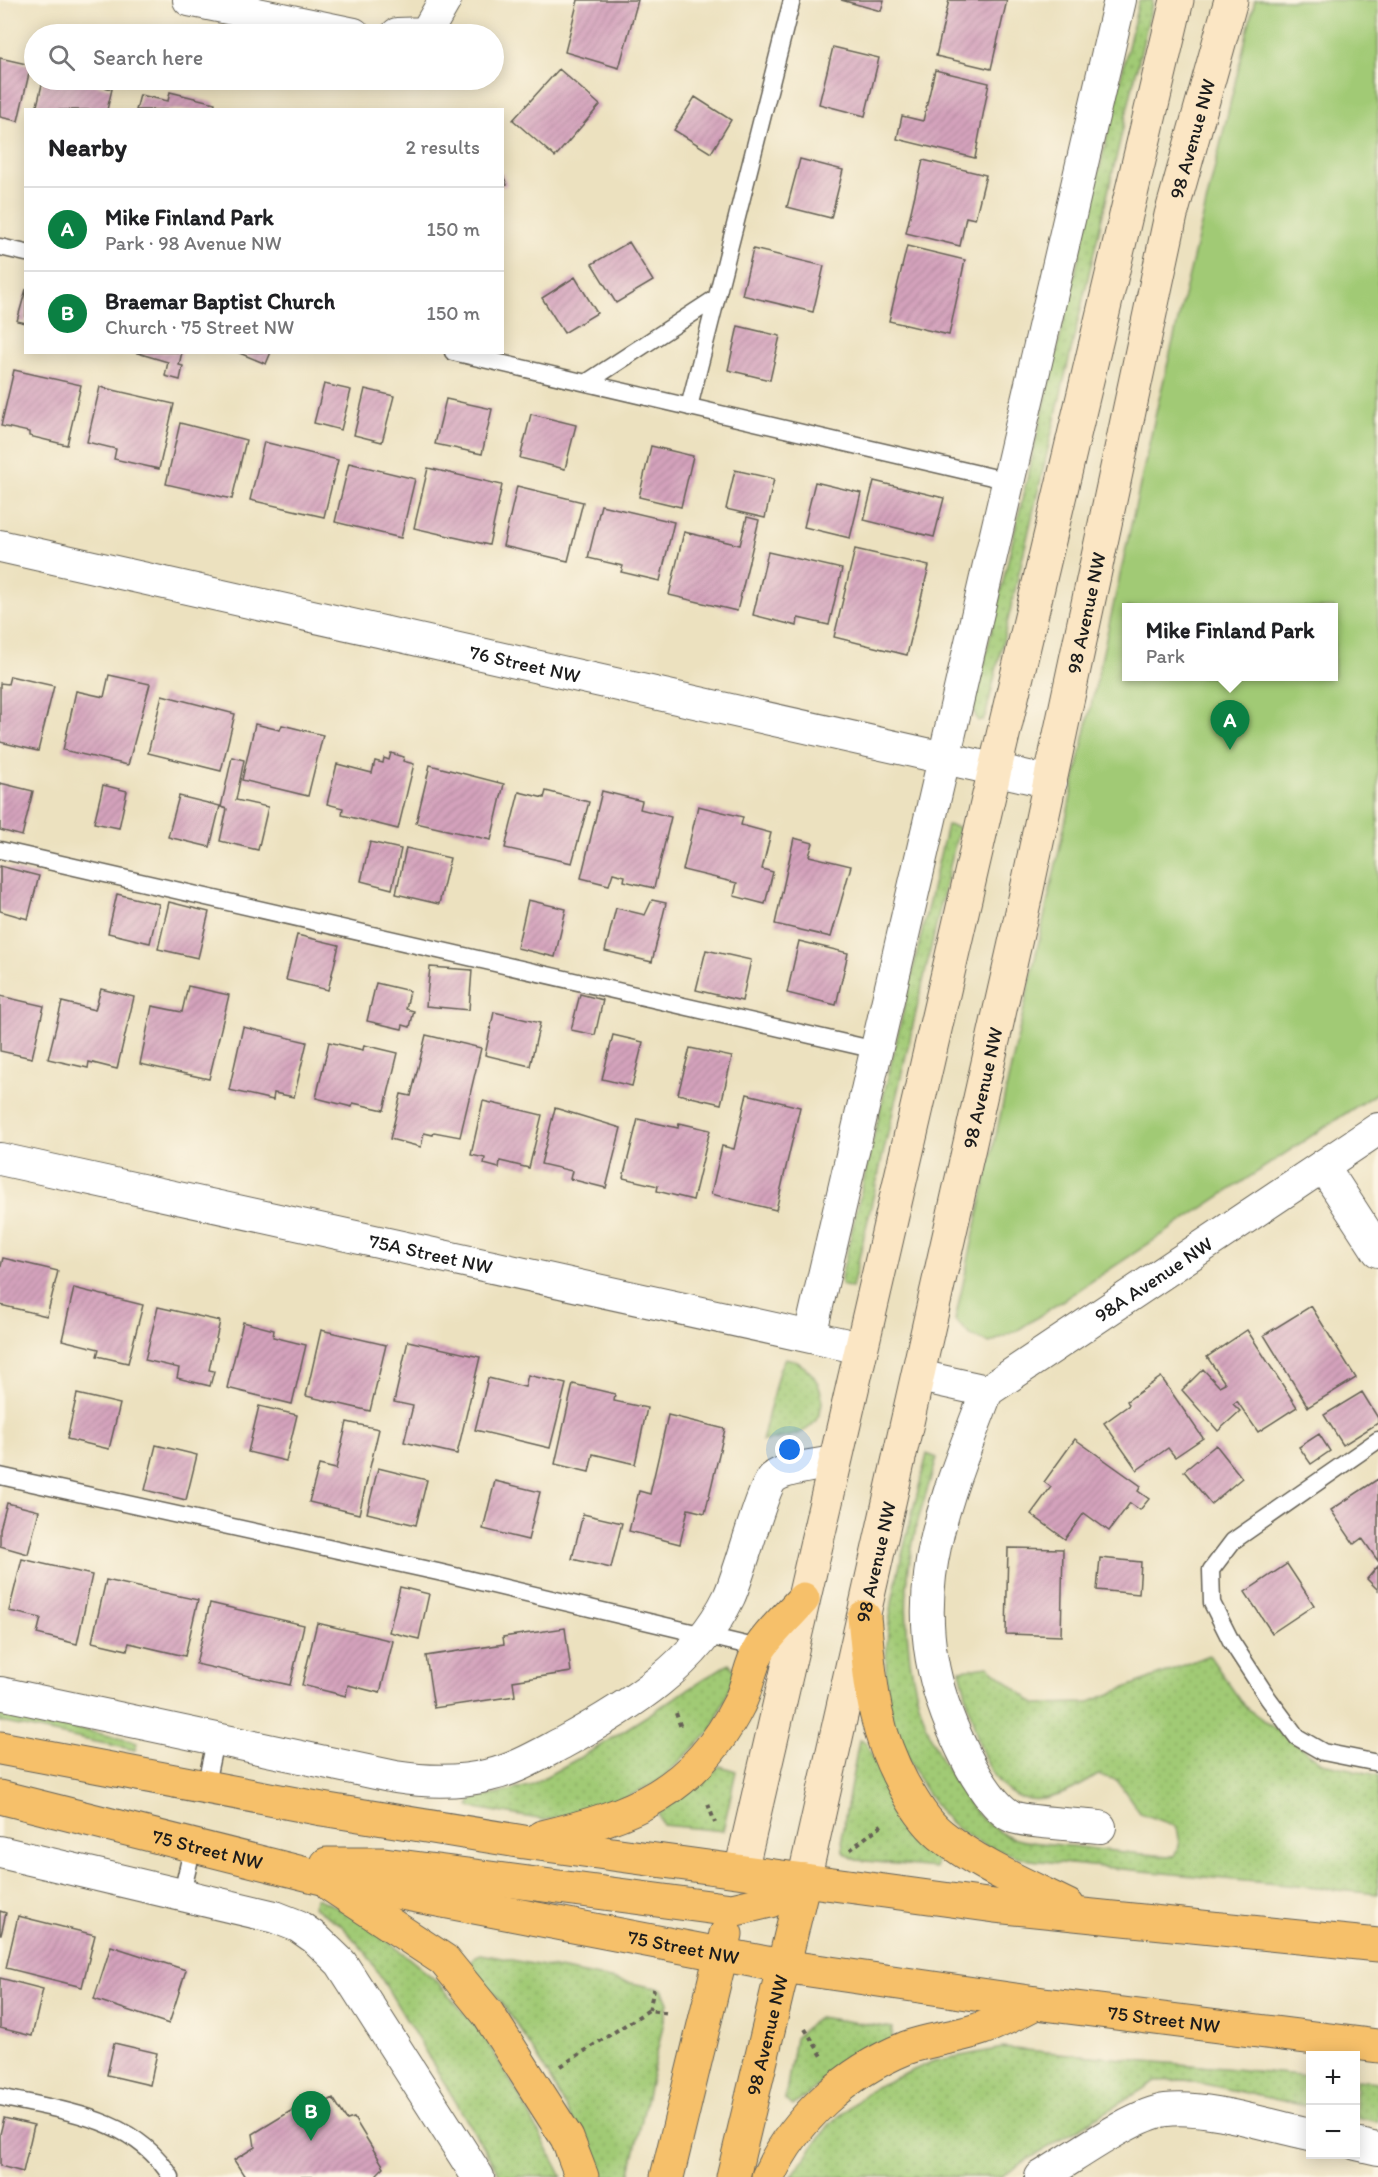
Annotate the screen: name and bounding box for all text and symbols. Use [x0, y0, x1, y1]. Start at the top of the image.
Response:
search box [24, 24, 504, 90]
icon: search [45, 41, 78, 74]
text: Search here [93, 44, 203, 71]
street label: 98 Avenue NW [1164, 76, 1220, 202]
text: Nearby [48, 131, 127, 163]
text: 2 results [406, 135, 480, 159]
text: Mike Finland Park [105, 204, 274, 231]
text: A [61, 217, 74, 241]
text: 150 m [427, 217, 480, 241]
text: Park · 98 Avenue NW [105, 231, 282, 255]
text: Braemar Baptist Church [105, 288, 335, 315]
text: B [61, 301, 74, 325]
text: 150 m [427, 301, 480, 325]
text: Church · 75 Street NW [105, 315, 294, 339]
street label: 98 Avenue NW [1061, 550, 1111, 676]
popup [1122, 603, 1338, 681]
text: Mike Finland Park [1146, 617, 1314, 644]
street label: 76 Street NW [467, 640, 583, 688]
text: Park [1146, 644, 1185, 668]
pin: A [1210, 700, 1250, 750]
street label: 98 Avenue NW [957, 1025, 1008, 1151]
street label: 75A Street NW [367, 1228, 495, 1279]
street label: 98A Avenue NW [1090, 1231, 1217, 1327]
your location [775, 1435, 804, 1464]
street label: 98 Avenue NW [850, 1499, 901, 1625]
street label: 75 Street NW [150, 1824, 265, 1875]
street label: 75 Street NW [626, 1925, 741, 1970]
street label: 98 Avenue NW [741, 1972, 793, 2098]
street label: 75 Street NW [1106, 2000, 1221, 2038]
map controls [1306, 2051, 1360, 2159]
button: + [1306, 2051, 1360, 2105]
pin: B [292, 2092, 330, 2141]
button: − [1306, 2105, 1360, 2159]

